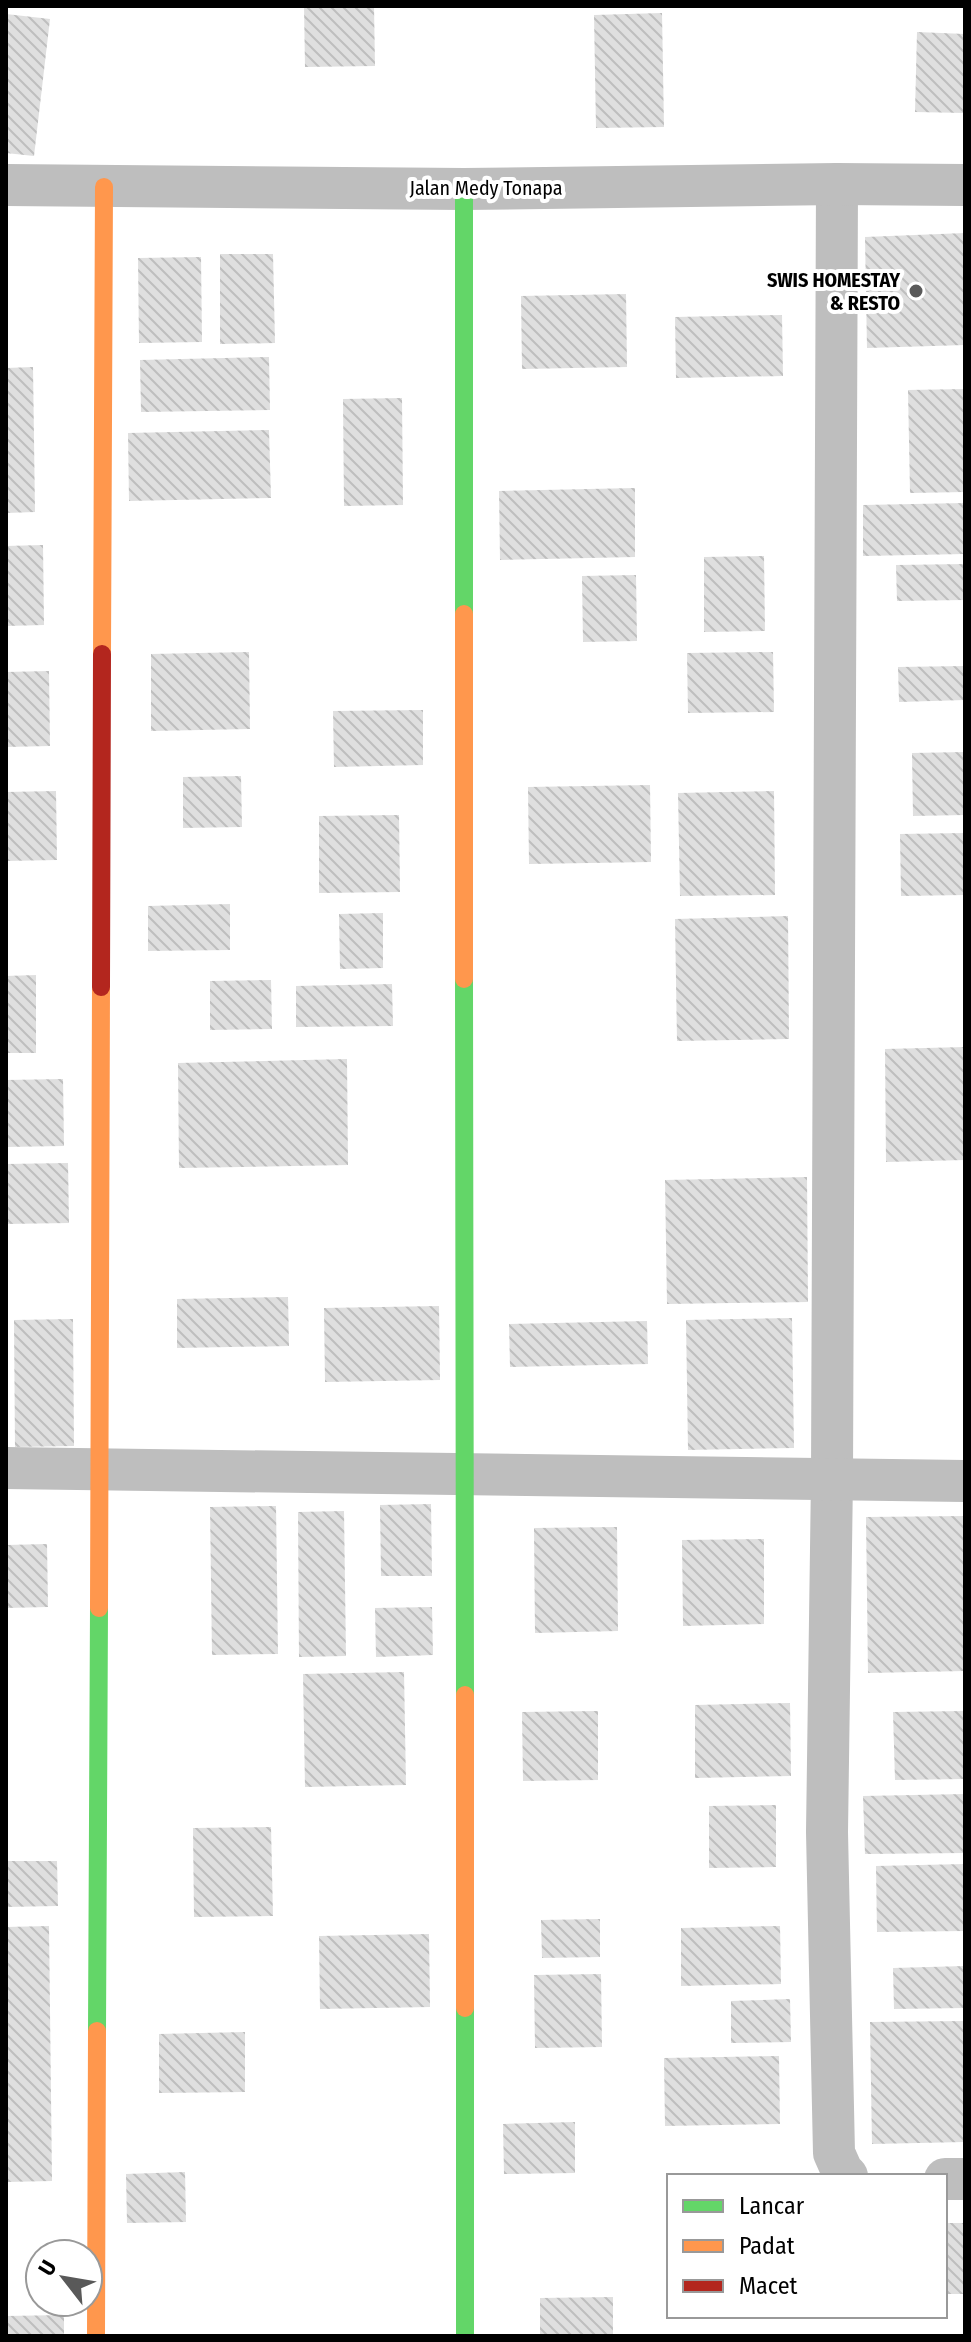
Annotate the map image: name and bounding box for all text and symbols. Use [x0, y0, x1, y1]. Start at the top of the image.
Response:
street label: Jalan Medy Tonapa [410, 176, 563, 200]
place label: SWIS HOMESTAY & RESTO [767, 268, 901, 315]
marker: SWIS HOMESTAY & RESTO [907, 282, 925, 300]
legend [667, 2174, 947, 2318]
text: Lancar [739, 2192, 805, 2220]
text: Padat [739, 2232, 795, 2260]
north arrow [24, 2238, 104, 2318]
text: U [32, 2255, 62, 2280]
text: Macet [739, 2272, 797, 2300]

